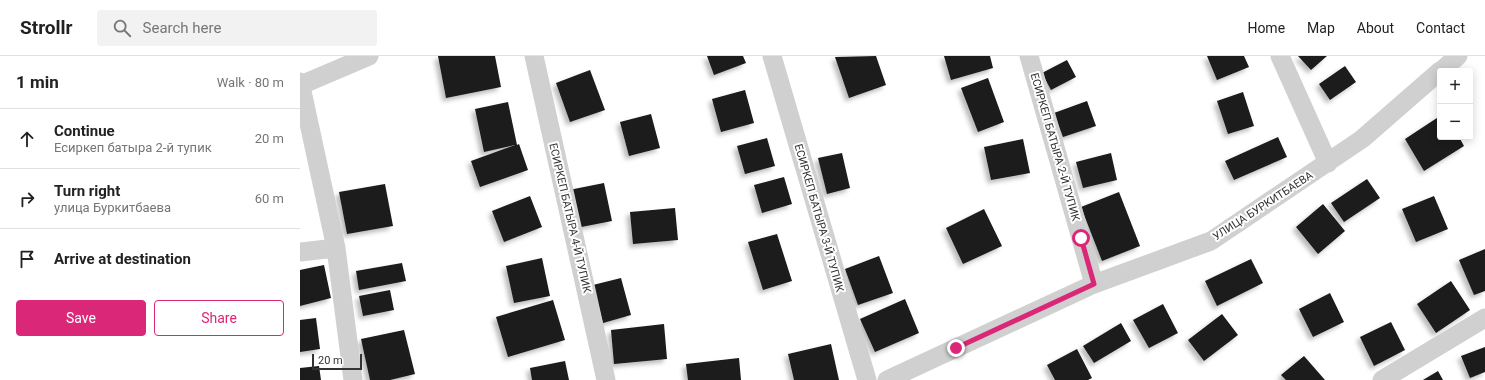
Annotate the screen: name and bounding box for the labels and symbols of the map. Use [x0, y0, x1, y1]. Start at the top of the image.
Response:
street label: ЕСИРКЕП БАТЫРА 2-Й ТУПИК [1028, 71, 1083, 223]
street label: ЕСИРКЕП БАТЫРА 4-Й ТУПИК [546, 142, 594, 295]
street label: ЕСИРКЕП БАТЫРА 3-Й ТУПИК [792, 142, 847, 294]
street label: УЛИЦА БУРКИТБАЕВА [1211, 168, 1316, 243]
route start [1072, 229, 1090, 247]
route end [947, 339, 965, 357]
scale bar [312, 352, 362, 371]

